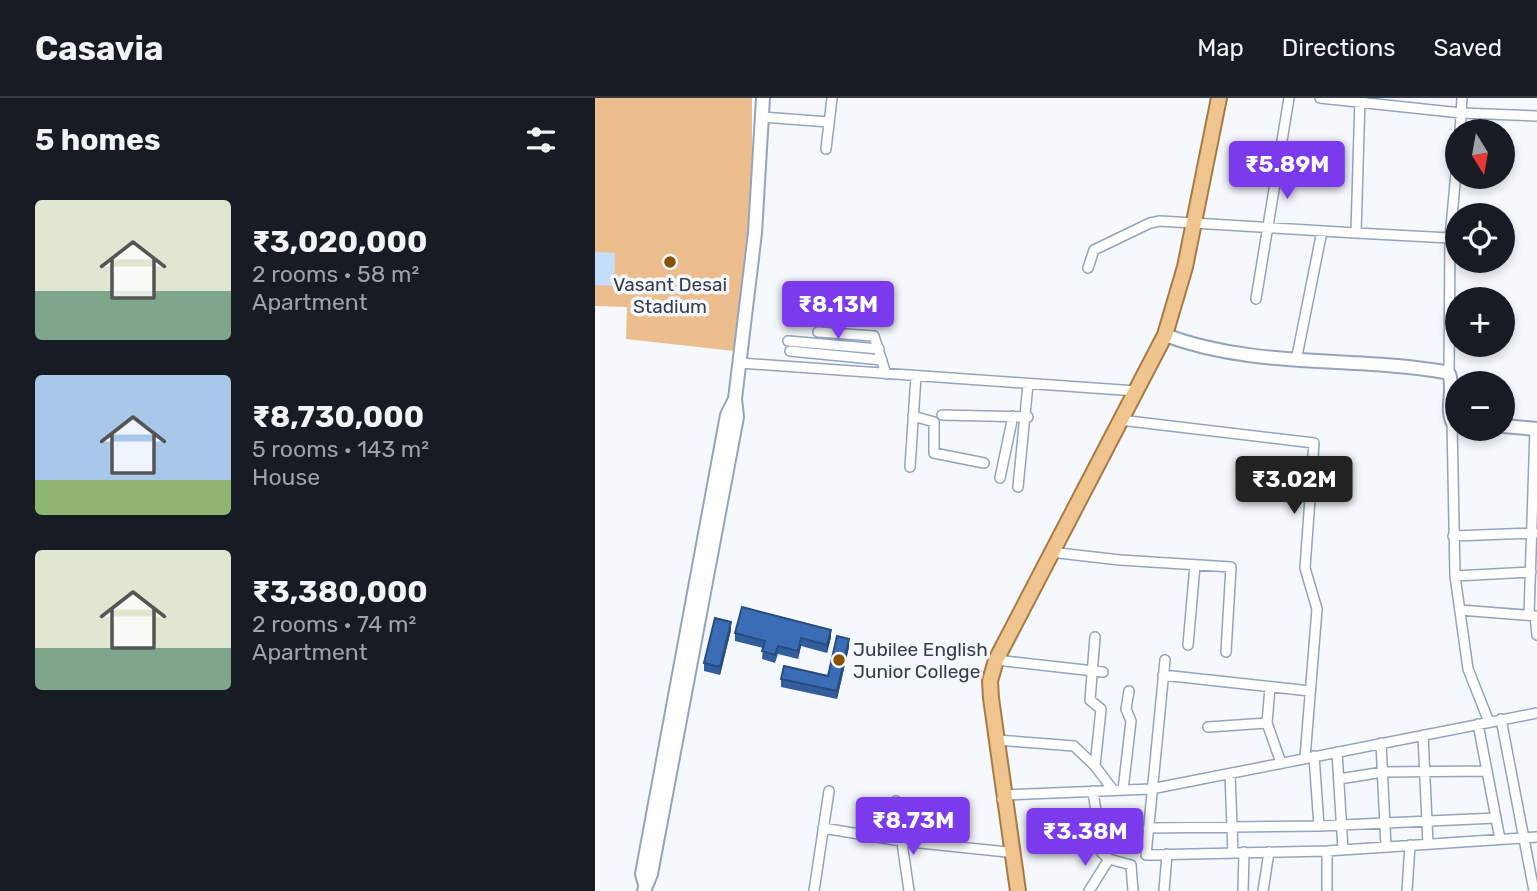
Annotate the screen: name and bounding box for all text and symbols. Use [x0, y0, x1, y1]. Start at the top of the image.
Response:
text: Casavia [35, 29, 163, 68]
text: Map [1197, 34, 1244, 62]
text: Directions [1282, 34, 1395, 62]
text: Saved [1433, 34, 1502, 62]
north arrow [1445, 119, 1515, 189]
map controls [1445, 119, 1515, 441]
icon: filters [522, 121, 560, 159]
text: 5 homes [35, 122, 161, 158]
pin: ₹5.89M [1230, 141, 1344, 201]
text: ₹5.89M [1245, 150, 1329, 178]
button: locate [1445, 203, 1515, 273]
text: ₹3,020,000 [252, 224, 427, 260]
icon: home [91, 228, 175, 312]
marker: Vasant Desai Stadium [662, 254, 678, 270]
text: 2 rooms · 58 m² [252, 260, 419, 288]
place label: Vasant Desai Stadium [613, 273, 727, 318]
pin: ₹8.13M [781, 282, 895, 341]
button: + [1445, 287, 1515, 357]
text: Apartment [252, 288, 368, 316]
text: ₹8.13M [798, 290, 878, 318]
button: − [1445, 371, 1515, 441]
text: ₹8,730,000 [252, 399, 424, 435]
icon: home [91, 403, 175, 487]
text: 5 rooms · 143 m² [252, 435, 429, 463]
pin: ₹3.02M [1237, 456, 1351, 516]
text: House [252, 463, 320, 491]
text: ₹3.02M [1252, 465, 1336, 493]
text: ₹3,380,000 [252, 574, 428, 610]
icon: home [91, 578, 175, 662]
text: 2 rooms · 74 m² [252, 610, 416, 638]
text: Apartment [252, 638, 368, 666]
place label: Jubilee English Junior College [853, 638, 988, 683]
marker: Jubilee English Junior College [831, 652, 847, 668]
pin: ₹8.73M [856, 798, 970, 857]
text: ₹8.73M [872, 806, 954, 834]
pin: ₹3.38M [1028, 808, 1142, 868]
text: ₹3.38M [1042, 817, 1128, 845]

